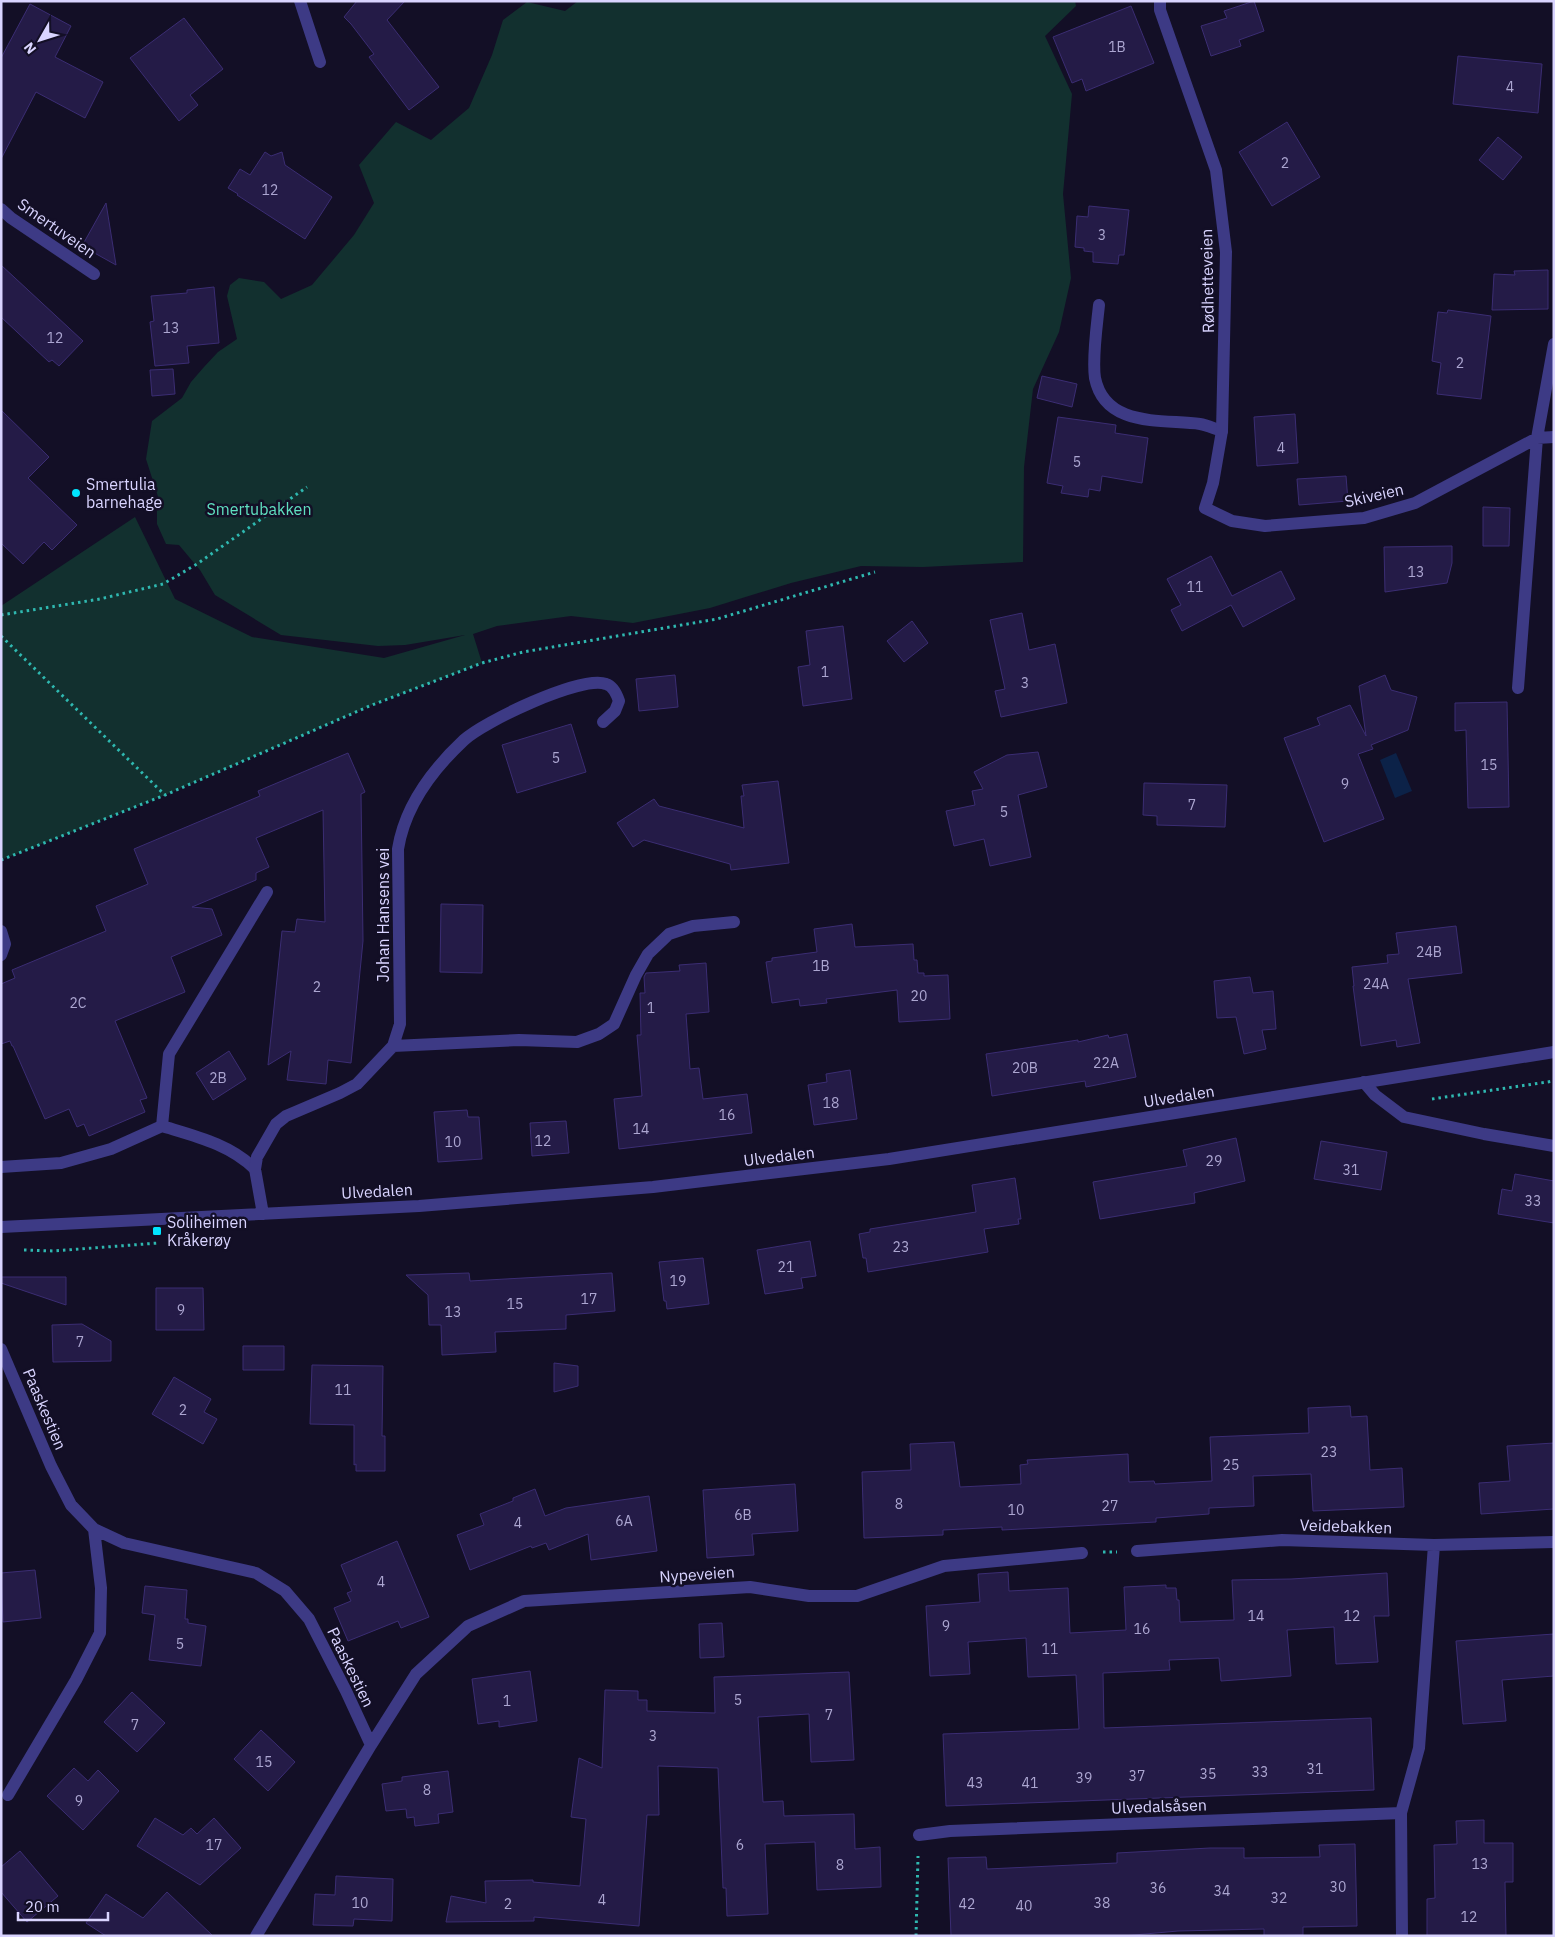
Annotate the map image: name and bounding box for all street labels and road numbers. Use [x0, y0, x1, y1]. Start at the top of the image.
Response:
street label: Smertuveien [14, 194, 100, 262]
street label: Rødhetteveien [1196, 229, 1218, 333]
street label: Skiveien [1342, 478, 1406, 512]
street label: Johan Hansens vei [373, 848, 393, 982]
street label: Ulvedalen [1142, 1081, 1216, 1111]
street label: Ulvedalen [742, 1142, 816, 1170]
street label: Ulvedalen [341, 1179, 413, 1203]
street label: Paaskestien [19, 1365, 71, 1453]
street label: Veidebakken [1299, 1514, 1393, 1538]
street label: Nypeveien [659, 1561, 735, 1587]
street label: Paaskestien [323, 1624, 379, 1710]
street label: Ulvedalsåsen [1111, 1794, 1207, 1818]

